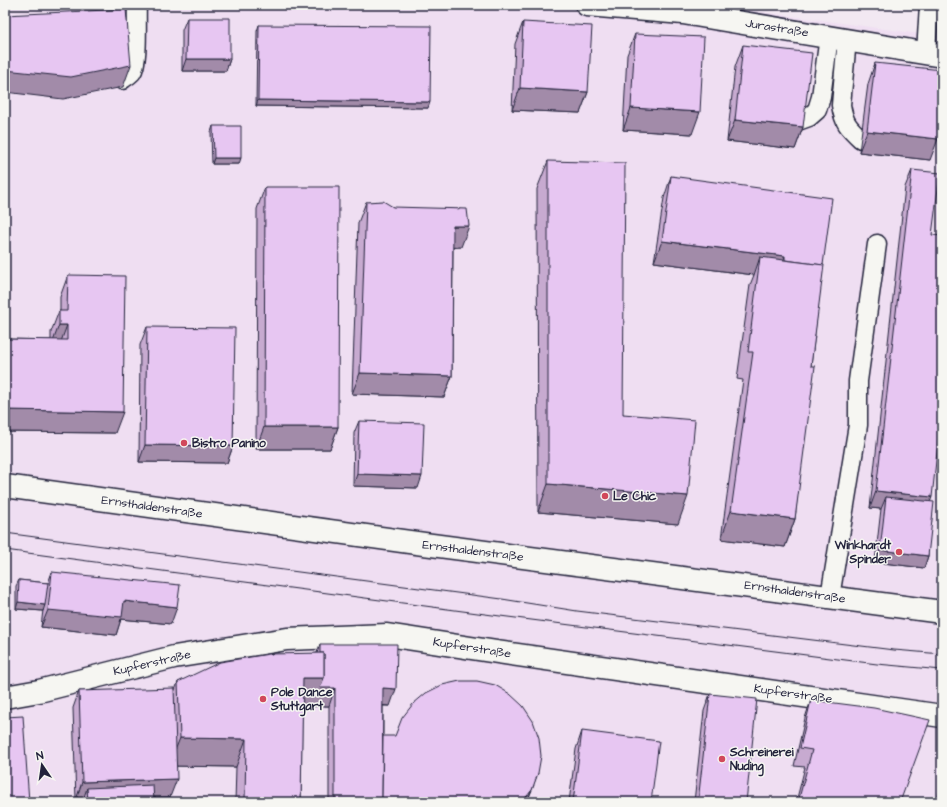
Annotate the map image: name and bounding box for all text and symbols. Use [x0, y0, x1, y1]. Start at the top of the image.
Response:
street label: Jurastraße [744, 15, 810, 41]
place label: Bistro Panino [192, 435, 266, 452]
marker: Bistro Panino [179, 438, 189, 448]
place label: Le Chic [613, 488, 657, 505]
street label: Ernsthaldenstraße [100, 491, 204, 523]
marker: Le Chic [600, 491, 610, 501]
street label: Ernsthaldenstraße [421, 536, 525, 566]
place label: Winkhardt Spinder [834, 537, 891, 569]
marker: Winkhardt Spinder [894, 547, 904, 557]
street label: Ernsthaldenstraße [743, 576, 847, 608]
street label: Kupferstraße [432, 633, 513, 663]
street label: Kupferstraße [112, 646, 193, 680]
street label: Kupferstraße [753, 680, 834, 708]
place label: Pole Dance Stuttgart [270, 684, 333, 717]
marker: Pole Dance Stuttgart [258, 694, 268, 704]
place label: Schreinerei Nuding [729, 744, 794, 777]
north arrow [22, 745, 62, 785]
text: N [35, 748, 45, 764]
marker: Schreinerei Nuding [717, 754, 727, 764]

